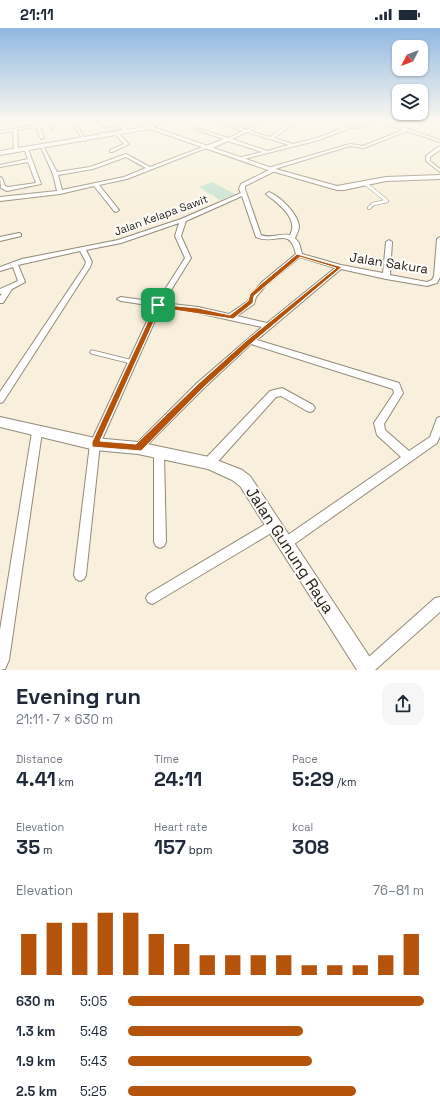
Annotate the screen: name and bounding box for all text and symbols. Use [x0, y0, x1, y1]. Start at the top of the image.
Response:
text: 21:11 [20, 5, 54, 24]
north arrow [392, 40, 428, 76]
map controls [392, 40, 428, 120]
button: layers [392, 84, 428, 120]
street label: Jalan Kelapa Sawit [112, 192, 210, 238]
street label: Jalan Sakura [348, 248, 430, 278]
pin [141, 288, 175, 322]
icon: arrive [147, 294, 169, 316]
street label: Jalan Gunung Raya [241, 482, 339, 618]
text: Evening run [16, 682, 141, 710]
button: share [382, 683, 424, 725]
text: 21:11 · 7 × 630 m [16, 711, 113, 728]
text: Distance [16, 752, 63, 766]
text: Time [154, 752, 179, 766]
text: Pace [292, 752, 318, 766]
text: 4.41 [16, 766, 56, 792]
text: 24:11 [154, 766, 202, 792]
text: 5:29 [292, 766, 334, 792]
text: km [56, 775, 74, 789]
text: /km [334, 775, 356, 789]
text: Elevation [16, 820, 64, 834]
text: Heart rate [154, 820, 207, 834]
text: kcal [292, 820, 313, 834]
text: 35 [16, 834, 40, 860]
text: 157 [154, 834, 186, 860]
text: 308 [292, 834, 329, 860]
text: m [40, 843, 52, 857]
text: bpm [186, 843, 212, 857]
text: Elevation [16, 882, 73, 899]
text: 76–81 m [373, 882, 424, 899]
text: 630 m [16, 993, 55, 1010]
text: 5:05 [80, 993, 107, 1010]
text: 1.3 km [16, 1023, 55, 1040]
text: 5:48 [80, 1023, 107, 1040]
text: 1.9 km [16, 1053, 56, 1070]
text: 5:43 [80, 1053, 107, 1070]
text: 2.5 km [16, 1083, 57, 1100]
text: 5:25 [80, 1083, 107, 1100]

